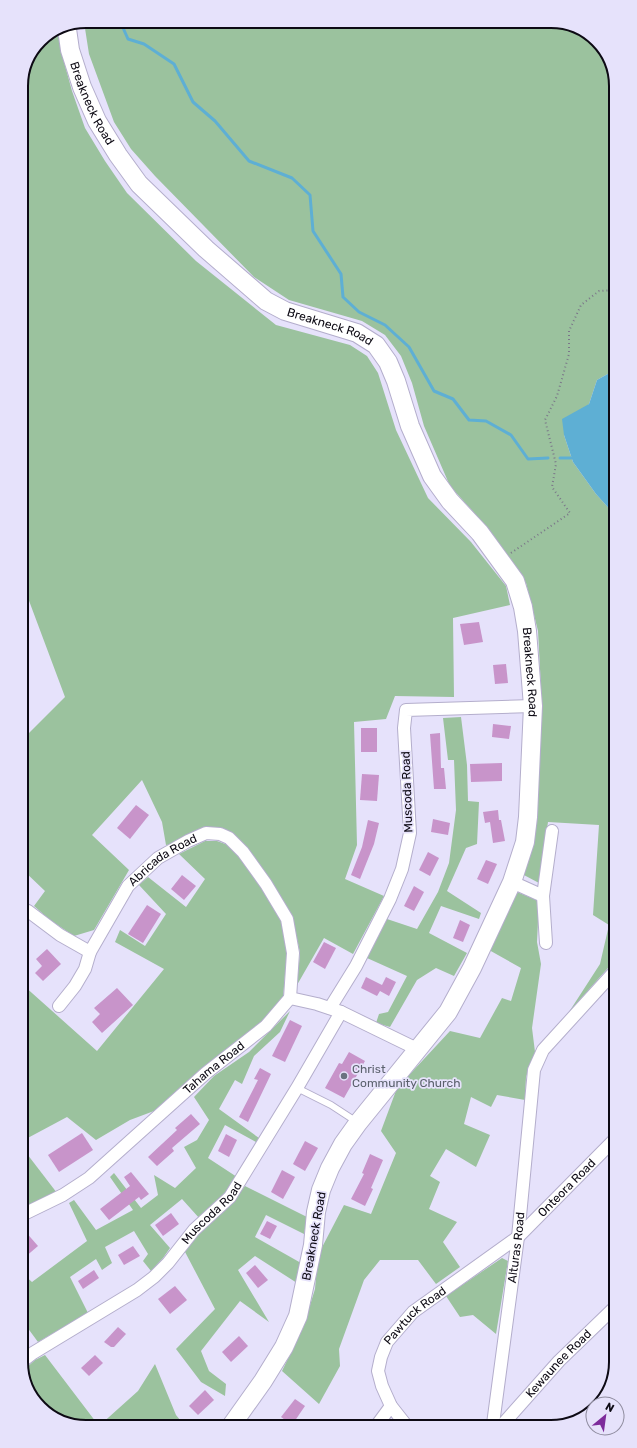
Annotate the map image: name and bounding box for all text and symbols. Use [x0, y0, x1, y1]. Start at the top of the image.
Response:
street label: Breakneck Road [67, 60, 117, 147]
street label: Breakneck Road [285, 305, 376, 348]
street label: Breakneck Road [520, 627, 540, 717]
street label: Muscoda Road [399, 751, 415, 833]
street label: Abricada Road [126, 831, 199, 889]
street label: Tahama Road [180, 1039, 247, 1097]
place label: Christ Community Church [352, 1062, 460, 1090]
marker: Christ Community Church [339, 1071, 349, 1081]
street label: Onteora Road [535, 1156, 598, 1220]
street label: Muscoda Road [179, 1179, 245, 1247]
street label: Breakneck Road [299, 1190, 329, 1282]
street label: Alturas Road [505, 1211, 527, 1284]
street label: Pawtuck Road [381, 1284, 449, 1347]
street label: Kewaunee Road [523, 1327, 594, 1401]
north arrow [585, 1396, 625, 1436]
text: N [603, 1400, 616, 1415]

